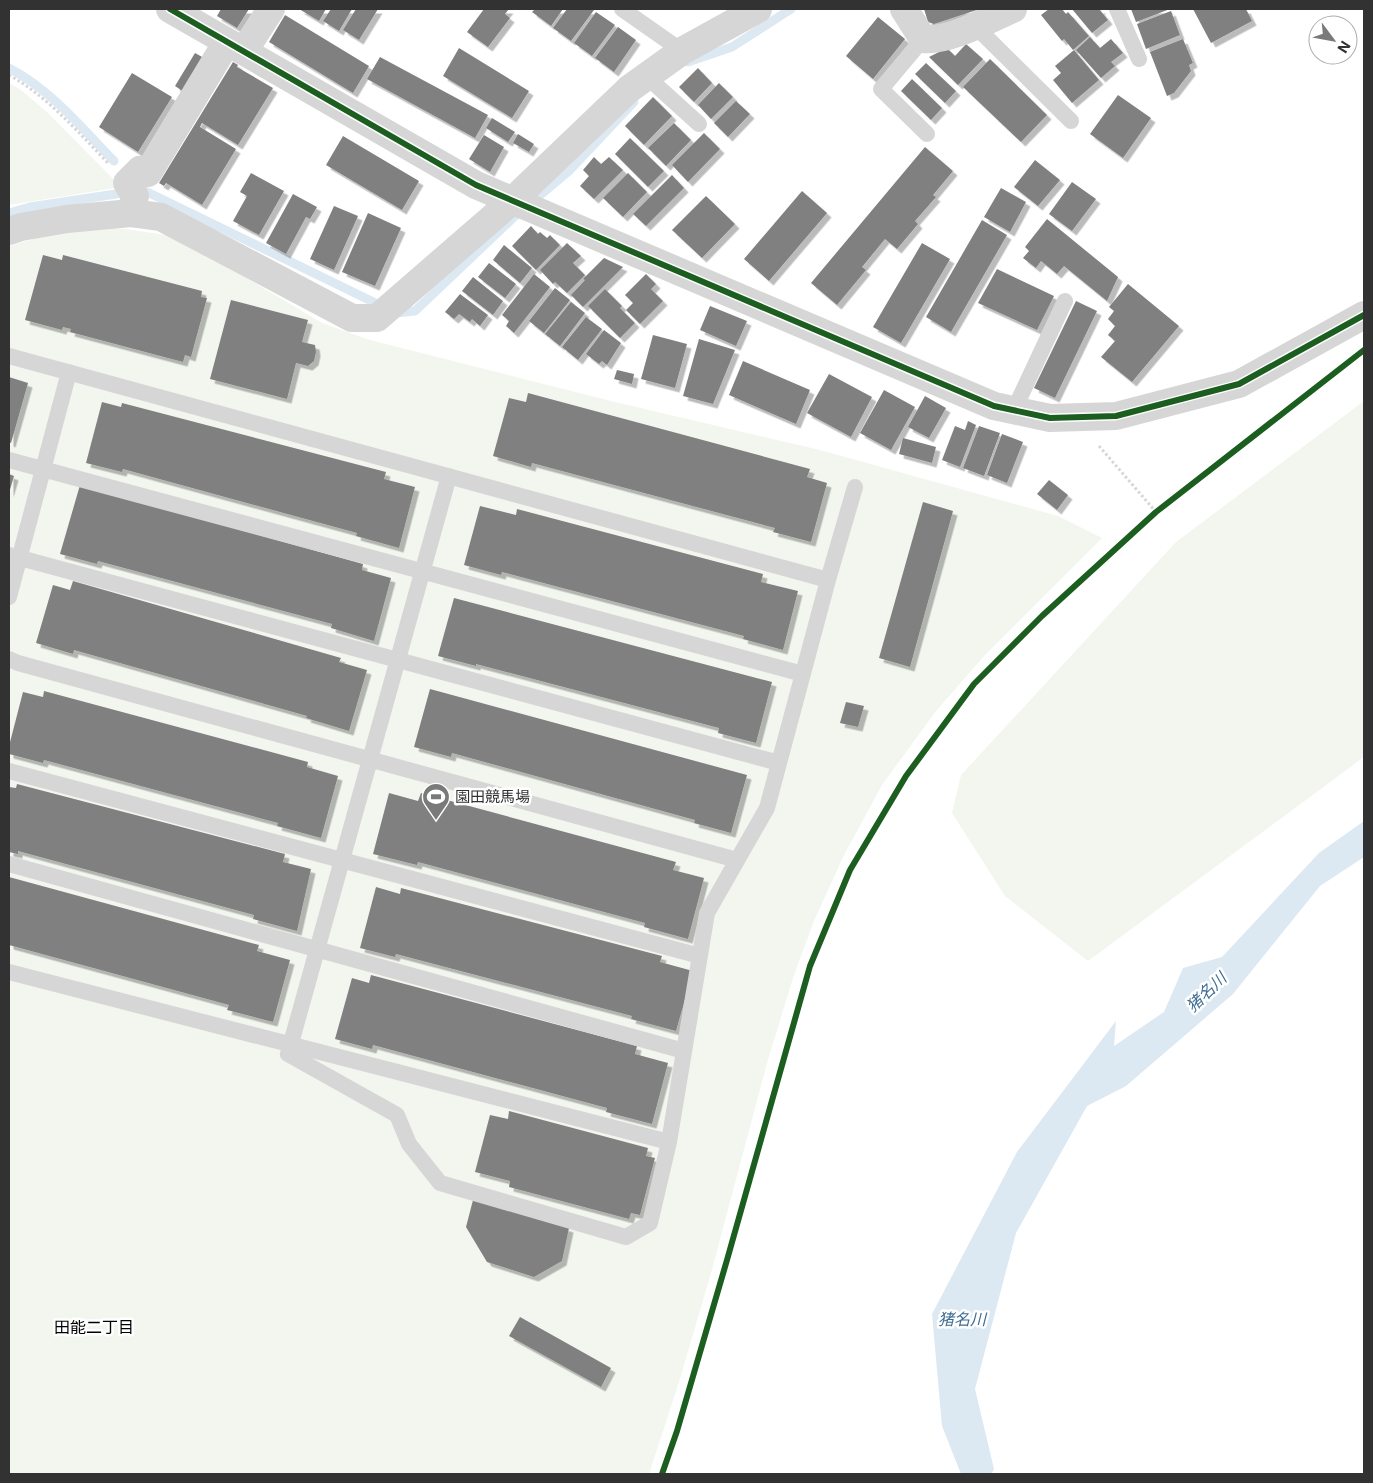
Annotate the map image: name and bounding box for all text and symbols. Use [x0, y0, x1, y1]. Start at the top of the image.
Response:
north arrow [1308, 15, 1358, 65]
text: N [1334, 38, 1354, 56]
sports icon: 園田競馬場 [421, 782, 451, 821]
place label: 園田競馬場 [455, 787, 530, 806]
water label: 猪名川 [1182, 967, 1232, 1016]
water label: 猪名川 [938, 1309, 988, 1329]
district label: 田能二丁目 [54, 1317, 134, 1337]

